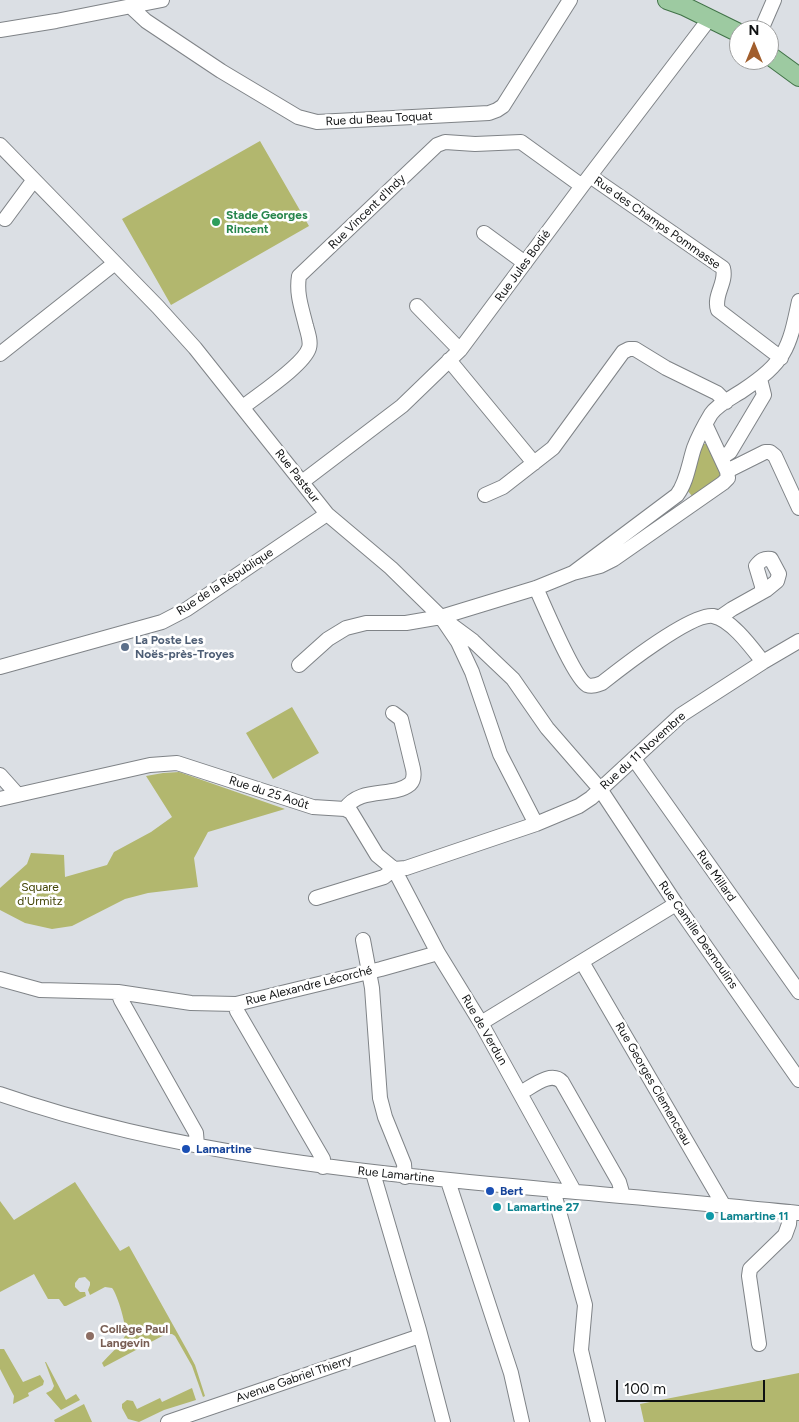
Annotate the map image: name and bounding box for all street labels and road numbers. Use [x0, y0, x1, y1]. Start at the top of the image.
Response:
street label: Rue du Beau Toquat [325, 109, 433, 129]
street label: Rue Vincent d'Indy [325, 172, 409, 252]
street label: Rue des Champs Pommasse [591, 174, 723, 272]
street label: Rue Jules Bodié [492, 227, 554, 305]
street label: Rue Pasteur [272, 446, 322, 506]
street label: Rue de la République [174, 545, 276, 619]
street label: Rue du 11 Novembre [597, 709, 689, 793]
street label: Rue du 25 Août [227, 773, 311, 813]
street label: Rue Millard [693, 848, 739, 904]
street label: Rue Camille Desmoulins [655, 878, 741, 992]
street label: Rue Alexandre Lécorché [244, 963, 374, 1009]
street label: Rue de Verdun [458, 992, 510, 1068]
street label: Rue Georges Clemenceau [612, 1020, 694, 1148]
street label: Rue Lamartine [357, 1164, 435, 1186]
street label: Avenue Gabriel Thierry [234, 1352, 354, 1406]

